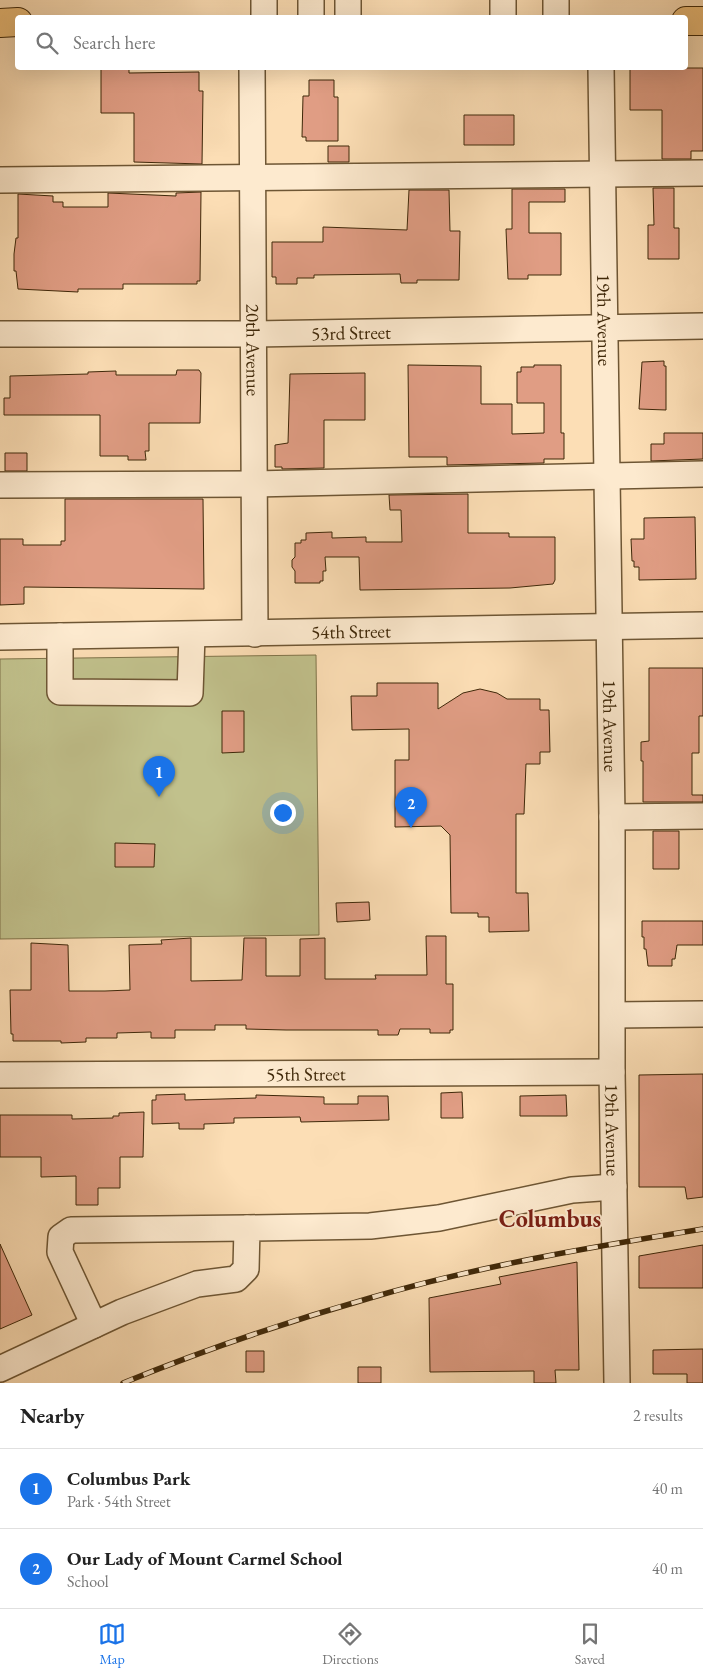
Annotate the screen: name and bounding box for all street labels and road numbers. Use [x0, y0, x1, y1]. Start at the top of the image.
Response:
street label: 19th Avenue [592, 274, 618, 366]
street label: 20th Avenue [241, 304, 266, 396]
street label: 53rd Street [311, 319, 391, 345]
street label: 54th Street [311, 618, 391, 644]
street label: 19th Avenue [597, 680, 624, 772]
street label: 55th Street [266, 1061, 346, 1086]
street label: 19th Avenue [600, 1084, 626, 1176]

